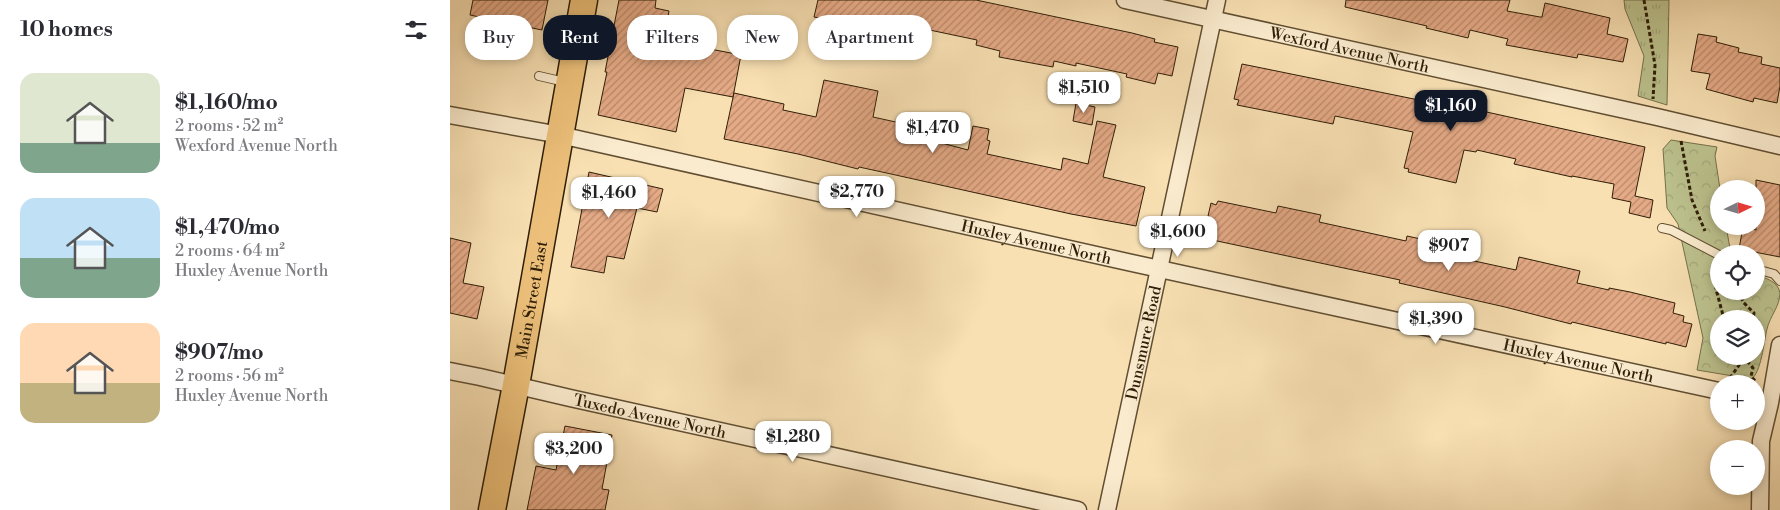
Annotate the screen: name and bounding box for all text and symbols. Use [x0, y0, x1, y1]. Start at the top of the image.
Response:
chip: Buy [465, 15, 533, 60]
chip: Rent [543, 15, 617, 60]
chip: Filters [627, 15, 717, 60]
chip: New [727, 15, 798, 60]
chip: Apartment [808, 15, 932, 60]
icon: filters [402, 16, 430, 44]
text: 10 homes [20, 17, 113, 43]
street label: Wexford Avenue North [1267, 23, 1432, 78]
pin: $1,510 [1043, 72, 1125, 114]
text: $1,510 [1058, 78, 1110, 98]
text: $1,160/mo [175, 90, 278, 116]
pin: $1,160 [1410, 90, 1492, 132]
icon: home [60, 93, 120, 153]
text: $1,160 [1425, 96, 1477, 116]
pin: $1,470 [892, 112, 974, 154]
text: 2 rooms · 52 m² [175, 116, 283, 136]
text: $1,470 [907, 118, 959, 138]
text: Wexford Avenue North [175, 136, 338, 156]
pin: $1,460 [568, 176, 650, 219]
pin: $2,770 [816, 176, 898, 218]
north arrow [1710, 180, 1765, 235]
map controls [1710, 180, 1765, 495]
text: $2,770 [830, 182, 884, 202]
text: $1,460 [582, 183, 636, 203]
text: $1,470/mo [175, 215, 280, 241]
street label: Huxley Avenue North [959, 216, 1114, 269]
pin: $1,600 [1137, 216, 1219, 258]
icon: home [60, 218, 120, 278]
text: $1,600 [1150, 222, 1206, 242]
pin: $907 [1419, 230, 1479, 272]
text: $907 [1429, 236, 1469, 256]
street label: Main Street East [512, 239, 552, 360]
text: 2 rooms · 64 m² [175, 241, 285, 261]
button: locate [1710, 245, 1765, 300]
text: Huxley Avenue North [175, 261, 328, 281]
street label: Dunsmure Road [1122, 284, 1166, 402]
pin: $1,390 [1395, 302, 1477, 345]
text: $1,390 [1409, 309, 1463, 329]
button: layers [1710, 310, 1765, 365]
street label: Huxley Avenue North [1501, 335, 1656, 388]
text: $907/mo [175, 340, 264, 366]
icon: home [60, 343, 120, 403]
text: 2 rooms · 56 m² [175, 366, 284, 386]
button: + [1710, 375, 1765, 430]
text: Huxley Avenue North [175, 386, 328, 406]
street label: Tuxedo Avenue North [572, 390, 729, 443]
pin: $1,280 [752, 420, 834, 463]
text: $1,280 [766, 427, 820, 447]
pin: $3,200 [533, 432, 615, 475]
text: $3,200 [545, 439, 603, 459]
button: − [1710, 440, 1765, 495]

